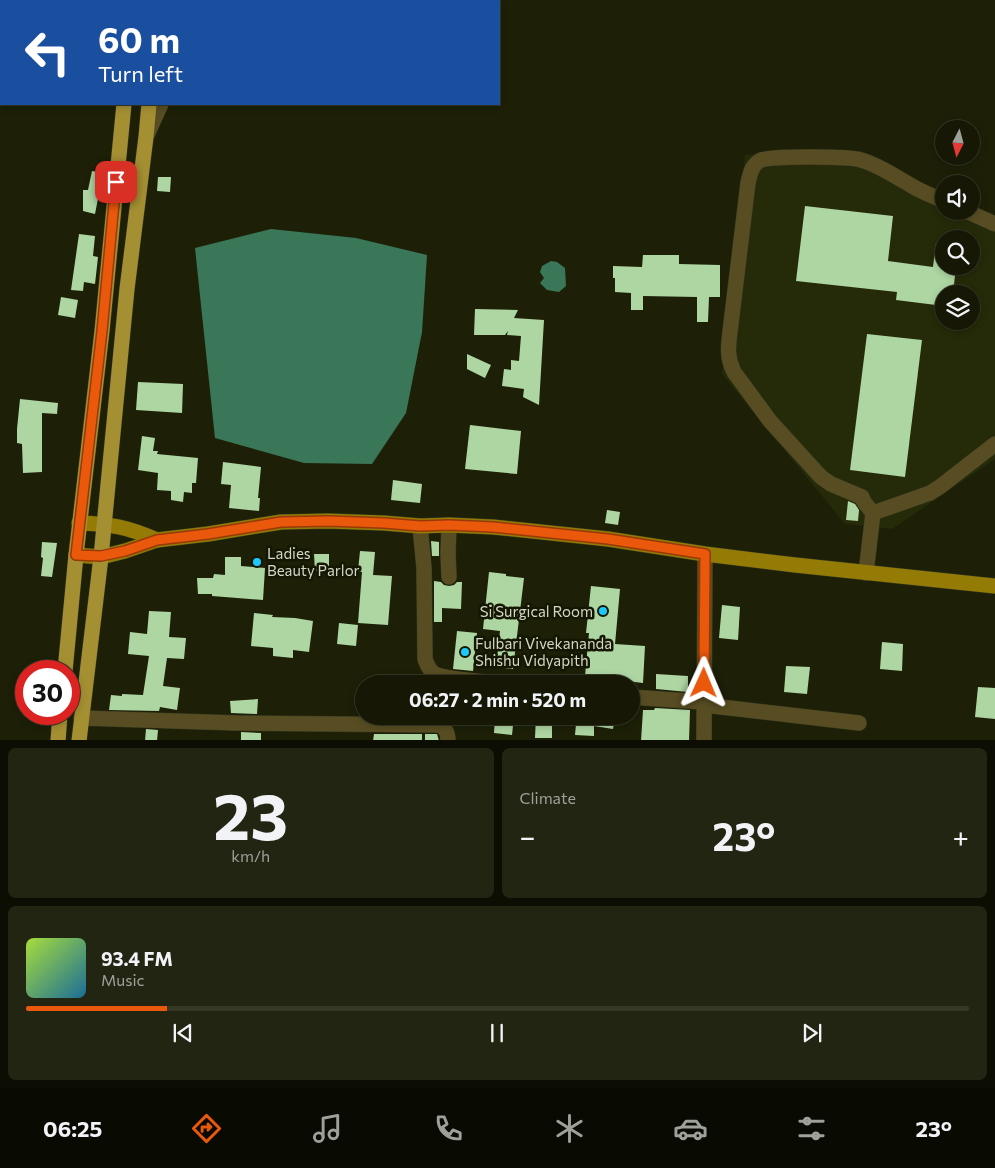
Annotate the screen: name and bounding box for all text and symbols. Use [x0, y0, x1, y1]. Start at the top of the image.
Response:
text: 60 m [98, 17, 180, 60]
icon: left [15, 20, 80, 85]
text: Turn left [98, 60, 183, 87]
north arrow [935, 120, 980, 165]
map controls [935, 120, 980, 330]
pin [95, 161, 137, 203]
icon: arrive [102, 168, 130, 196]
button: sound [935, 175, 980, 220]
button: search [935, 230, 980, 275]
button: layers [935, 285, 980, 330]
place label: Ladies Beauty Parlor [267, 544, 360, 579]
marker: Ladies Beauty Parlor [251, 556, 263, 568]
place label: Si Surgical Room [480, 602, 593, 620]
marker: Si Surgical Room [597, 605, 609, 617]
place label: Fulbari Vivekananda Shishu Vidyapith [475, 634, 612, 669]
marker: Fulbari Vivekananda Shishu Vidyapith [459, 646, 471, 658]
position arrow [677, 656, 729, 708]
speed limit sign: 30 [15, 660, 80, 725]
text: 06:27 · 2 min · 520 m [409, 688, 586, 711]
text: 23 [213, 774, 288, 853]
text: Climate [520, 788, 576, 807]
text: 23° [713, 812, 775, 859]
text: − [520, 819, 535, 853]
text: + [953, 819, 969, 853]
text: km/h [231, 846, 270, 865]
text: 93.4 FM [101, 947, 173, 970]
text: Music [101, 970, 145, 989]
icon: previous [169, 1019, 197, 1047]
icon: pause [483, 1019, 511, 1047]
icon: next [798, 1019, 826, 1047]
icon: directions [189, 1111, 224, 1146]
icon: music [310, 1111, 345, 1146]
icon: phone [431, 1111, 466, 1146]
icon: climate [552, 1111, 587, 1146]
icon: car [673, 1111, 708, 1146]
icon: filters [794, 1111, 829, 1146]
text: 06:25 [43, 1115, 102, 1142]
text: 23° [916, 1115, 952, 1142]

